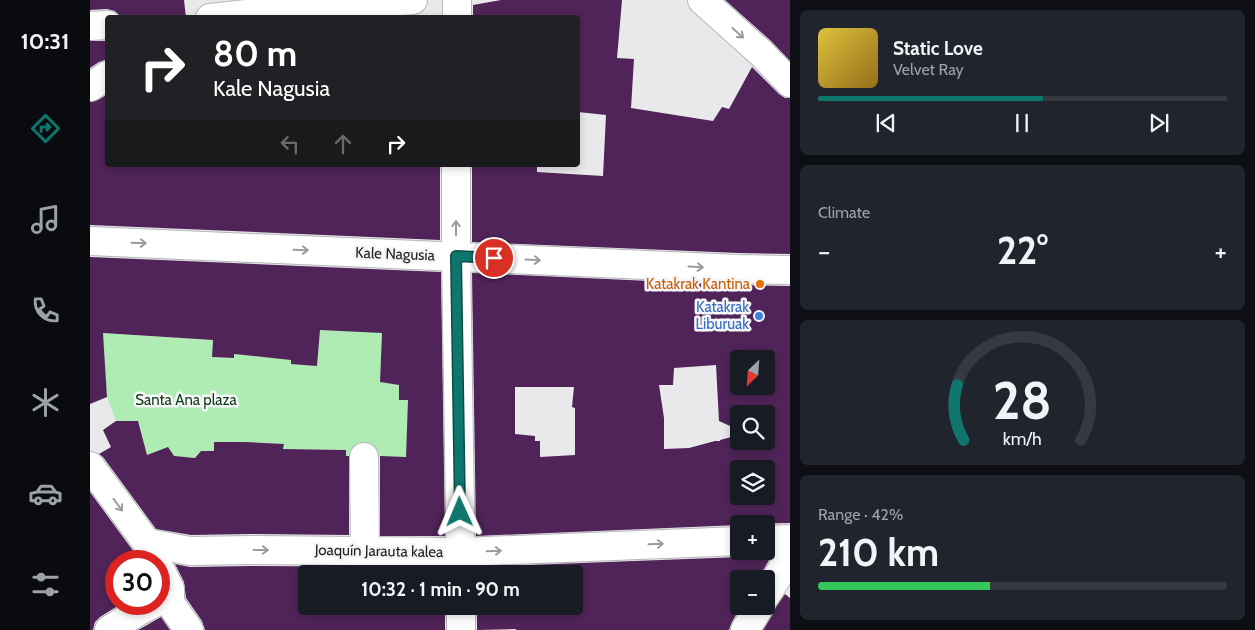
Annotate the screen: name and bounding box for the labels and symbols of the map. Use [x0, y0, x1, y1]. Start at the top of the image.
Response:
one-way arrow [731, 27, 744, 38]
one-way arrow [451, 220, 461, 236]
pin [473, 237, 515, 279]
one-way arrow [130, 238, 146, 248]
street label: Kale Nagusia [355, 244, 436, 264]
one-way arrow [293, 245, 309, 254]
one-way arrow [525, 255, 541, 265]
one-way arrow [687, 263, 703, 272]
place label: Katakrak Kantina [646, 275, 751, 293]
marker: Katakrak Kantina [754, 278, 766, 290]
place label: Katakrak Liburuak [696, 298, 749, 333]
marker: Katakrak Liburuak [753, 310, 765, 322]
north arrow [730, 350, 775, 395]
park label: Santa Ana plaza [135, 391, 238, 409]
position arrow [433, 485, 485, 537]
one-way arrow [113, 498, 123, 512]
one-way arrow [648, 540, 664, 549]
street label: Joaquín Jarauta kalea [314, 541, 444, 561]
one-way arrow [252, 545, 269, 555]
one-way arrow [485, 546, 501, 555]
speed limit sign: 30 [105, 550, 170, 615]

